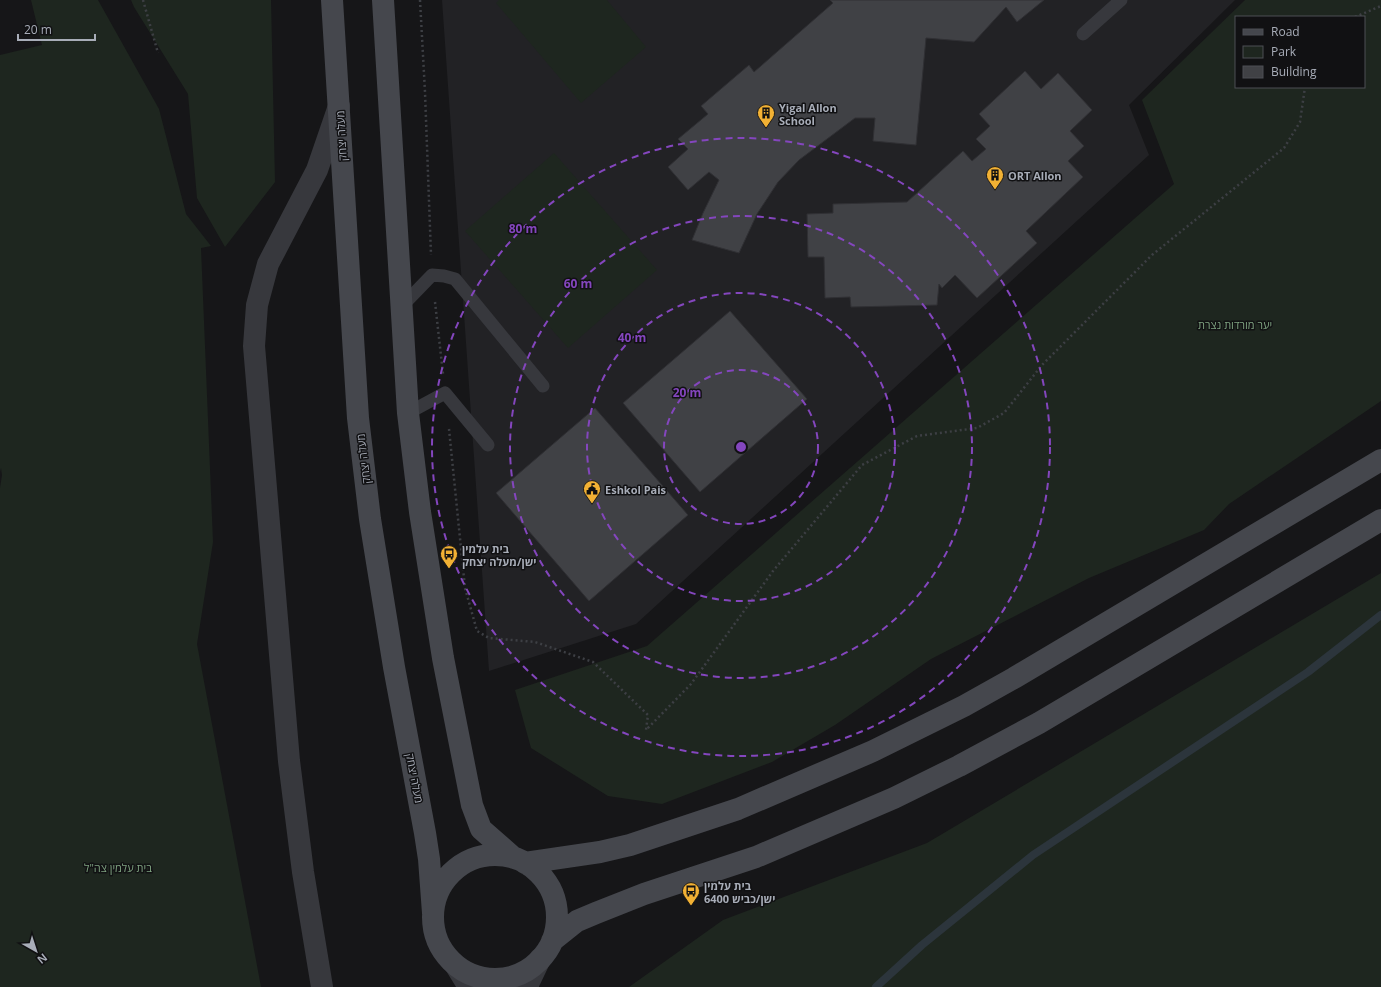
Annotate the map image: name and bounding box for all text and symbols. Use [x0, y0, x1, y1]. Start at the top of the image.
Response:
scale bar [18, 16, 95, 42]
legend [1235, 16, 1365, 88]
text: 20 m [24, 21, 52, 38]
text: Road [1271, 23, 1300, 40]
text: Park [1271, 43, 1297, 60]
text: Building [1271, 63, 1317, 80]
place label: Yigal Allon School [779, 100, 837, 128]
building icon: Yigal Allon School [756, 103, 776, 128]
street label: מעלה יצחק [332, 110, 350, 162]
building icon: ORT Allon [985, 165, 1005, 190]
place label: ORT Allon [1008, 168, 1062, 183]
text: 80 m [509, 220, 537, 237]
text: 60 m [564, 275, 592, 292]
park label: יער מורדות נצרת [1198, 317, 1272, 332]
text: 40 m [618, 329, 646, 346]
text: 20 m [673, 384, 701, 401]
street label: מעלה יצחק [352, 433, 374, 485]
centre of rings [734, 440, 748, 454]
public building icon: Eshkol Pais [582, 479, 602, 504]
place label: Eshkol Pais [605, 482, 667, 497]
place label: בית עלמין ישן/מעלה יצחק [462, 541, 537, 569]
bus stop icon: בית עלמין ישן/מעלה יצחק [439, 544, 459, 569]
street label: מעלה יצחק [403, 752, 427, 804]
park label: בית עלמין צה"ל [84, 860, 152, 875]
place label: בית עלמין ישן/כביש 6400 [704, 878, 775, 906]
bus stop icon: בית עלמין ישן/כביש 6400 [681, 881, 701, 906]
north arrow [16, 931, 56, 971]
text: N [34, 951, 51, 968]

